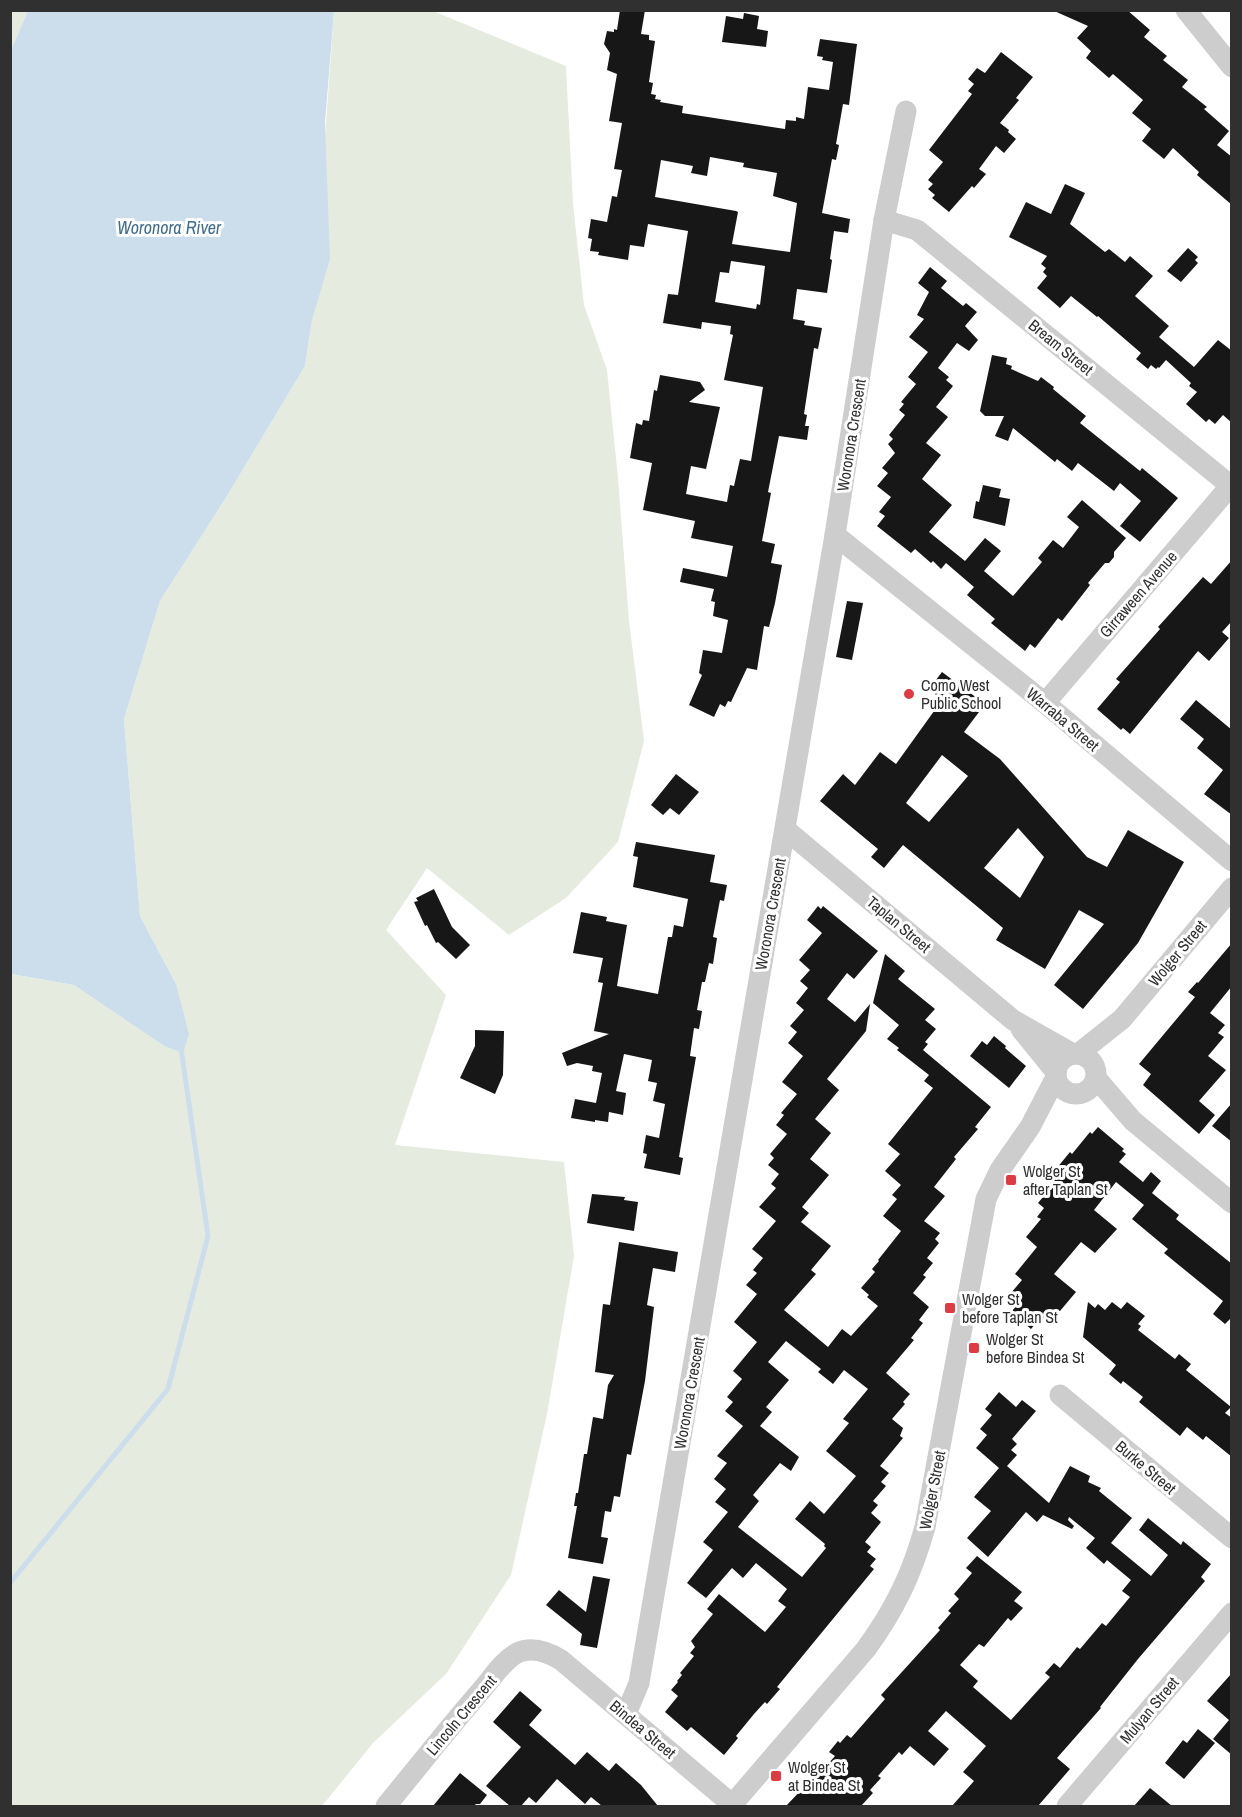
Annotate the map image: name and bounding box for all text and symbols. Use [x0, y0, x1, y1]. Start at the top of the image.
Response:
water label: Woronora River [117, 215, 222, 240]
street label: Bream Street [1024, 314, 1098, 380]
street label: Woronora Crescent [831, 377, 871, 493]
street label: Girraween Avenue [1094, 546, 1182, 642]
place label: Como West Public School [921, 674, 1001, 714]
street label: Warraba Street [1022, 682, 1104, 756]
marker: Como West Public School [902, 687, 916, 701]
street label: Woronora Crescent [749, 856, 791, 972]
street label: Taplan Street [862, 891, 936, 958]
street label: Wolger Street [1143, 915, 1211, 991]
place label: Wolger St after Taplan St [1023, 1160, 1108, 1200]
marker: Wolger St after Taplan St [1004, 1173, 1018, 1187]
place label: Wolger St before Taplan St [962, 1288, 1058, 1328]
marker: Wolger St before Taplan St [943, 1301, 957, 1315]
place label: Wolger St before Bindea St [986, 1328, 1085, 1368]
street label: Woronora Crescent [668, 1335, 710, 1451]
marker: Wolger St before Bindea St [967, 1341, 981, 1355]
street label: Burke Street [1111, 1435, 1181, 1499]
street label: Wolger Street [914, 1448, 950, 1531]
street label: Lincoln Crescent [421, 1670, 501, 1760]
street label: Mulyan Street [1115, 1672, 1184, 1748]
street label: Bindea Street [605, 1695, 681, 1763]
place label: Wolger St at Bindea St [788, 1756, 861, 1796]
marker: Wolger St at Bindea St [769, 1769, 783, 1783]

